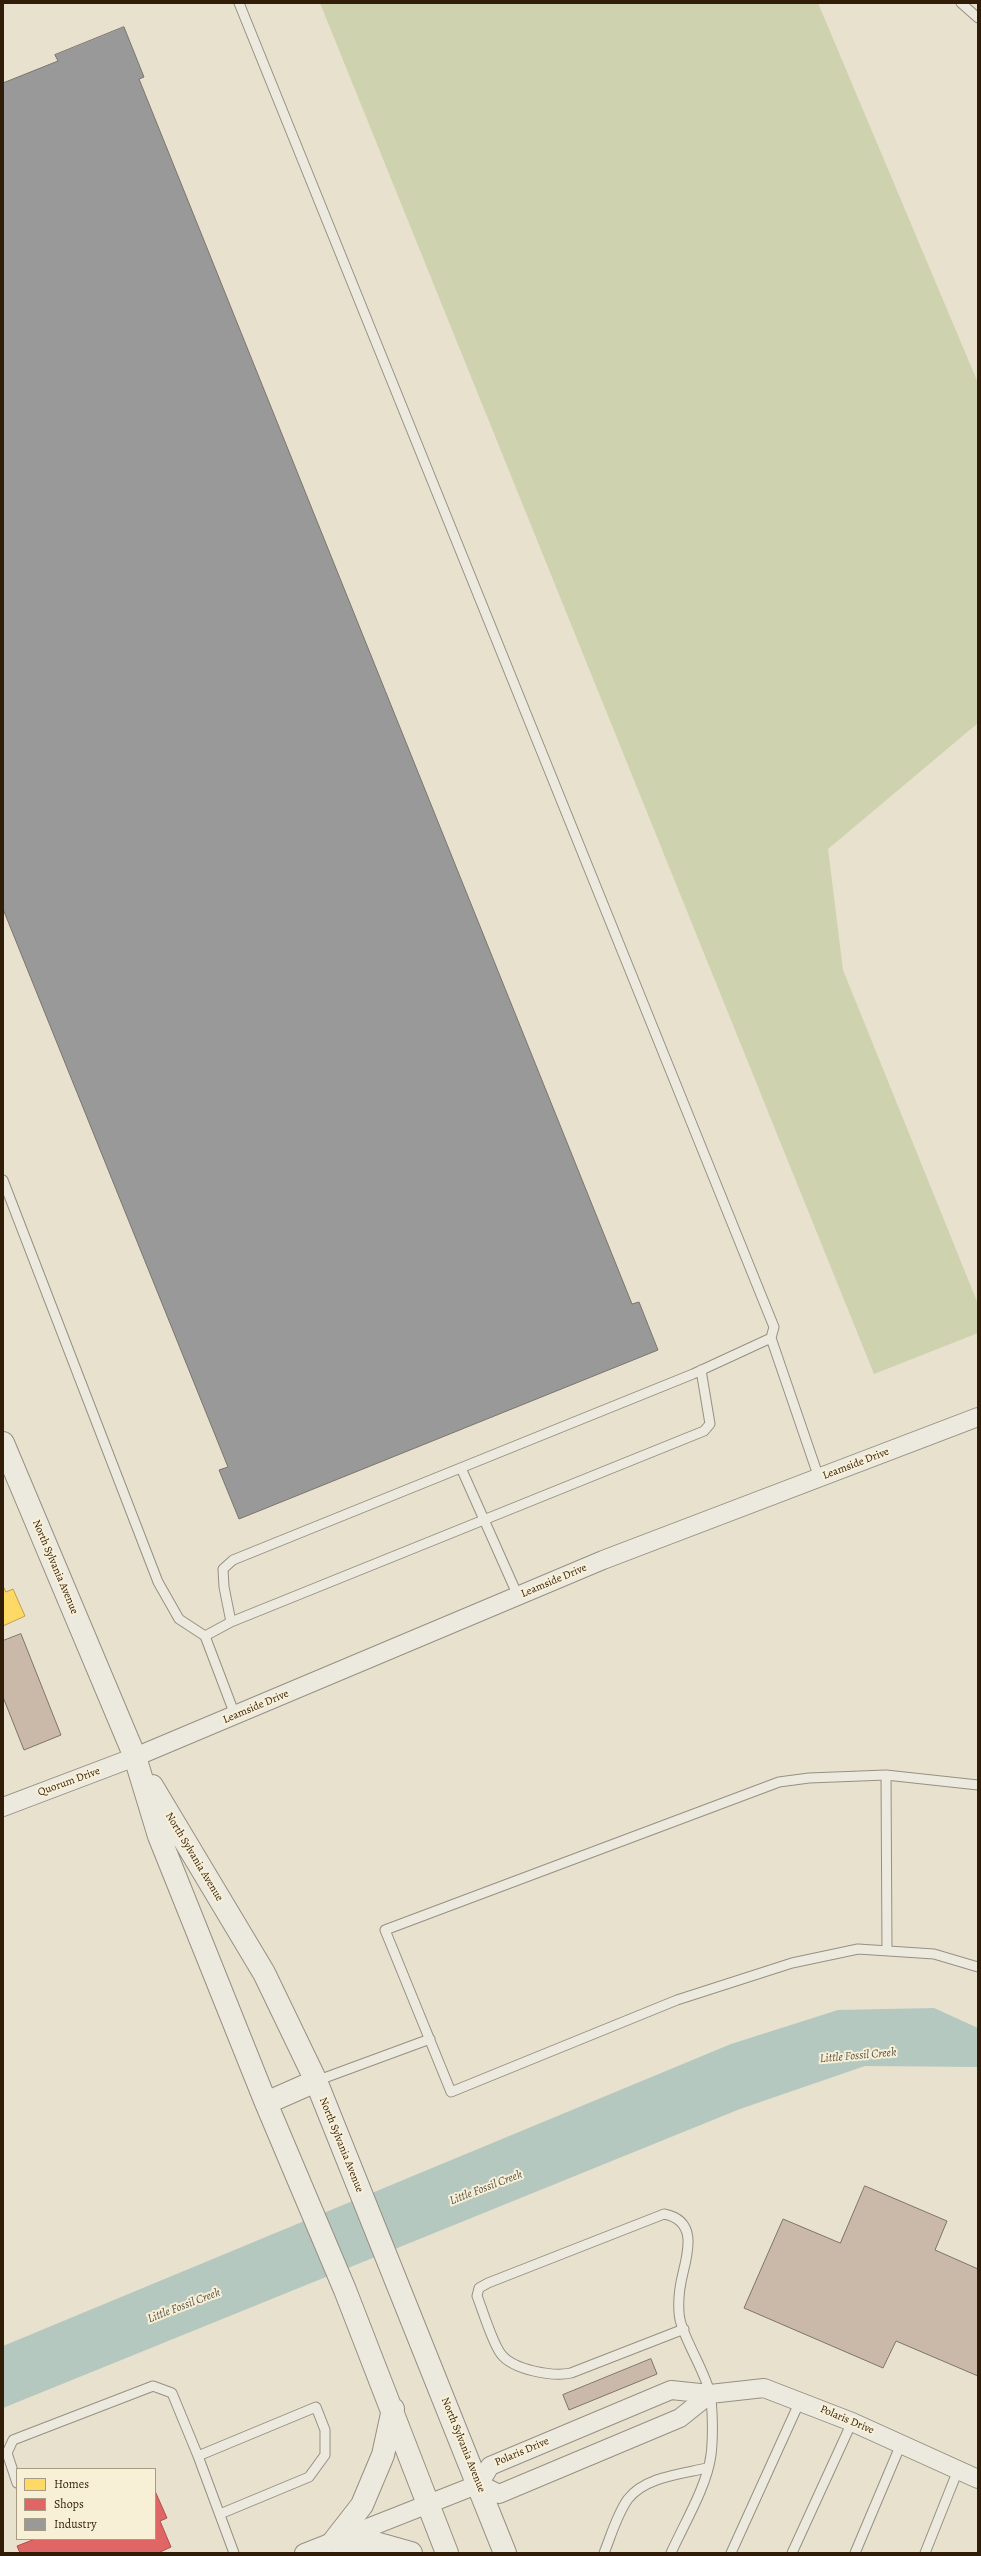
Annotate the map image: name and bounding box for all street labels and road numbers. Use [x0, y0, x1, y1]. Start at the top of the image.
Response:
street label: Leamside Drive [821, 1445, 891, 1483]
street label: North Sylvania Avenue [29, 1518, 81, 1616]
street label: Leamside Drive [519, 1561, 589, 1601]
street label: Leamside Drive [221, 1687, 291, 1727]
street label: Quorum Drive [36, 1765, 102, 1799]
street label: North Sylvania Avenue [162, 1810, 226, 1904]
street label: North Sylvania Avenue [316, 2096, 366, 2194]
street label: North Sylvania Avenue [438, 2396, 488, 2494]
street label: Polaris Drive [818, 2403, 876, 2437]
street label: Polaris Drive [493, 2435, 551, 2469]

